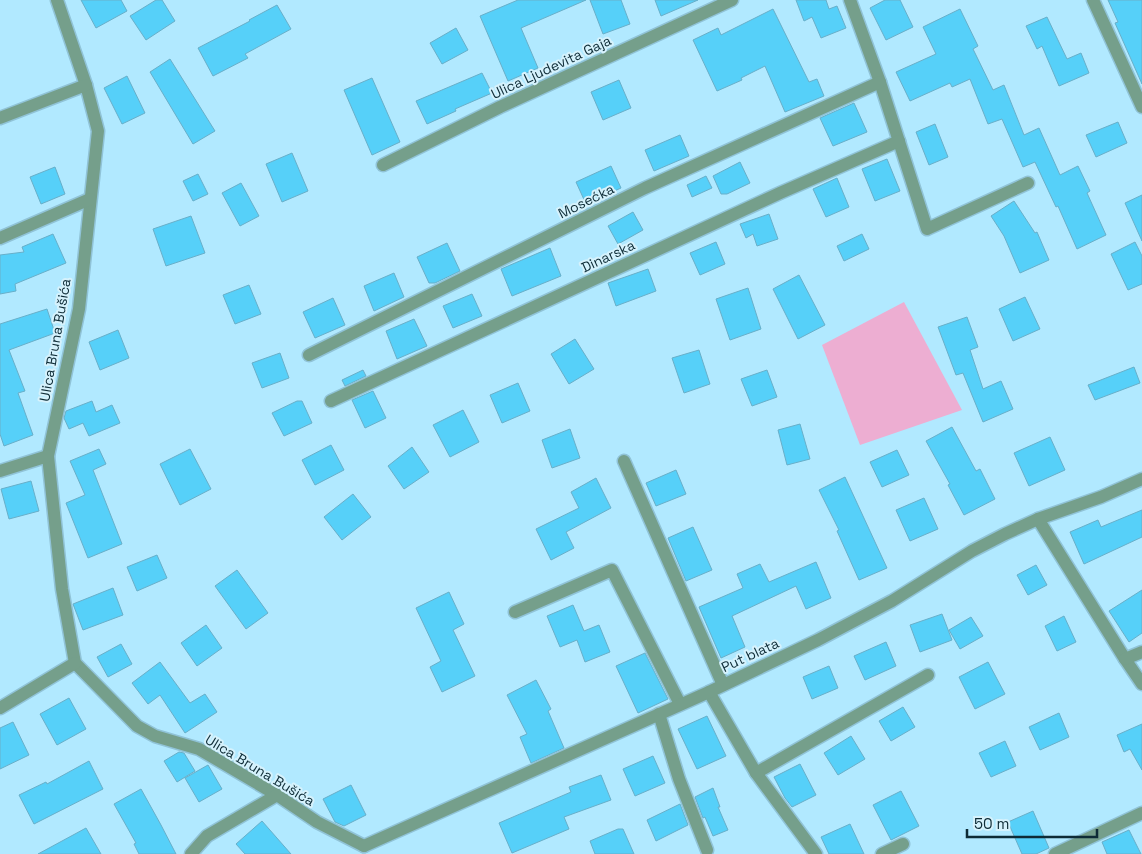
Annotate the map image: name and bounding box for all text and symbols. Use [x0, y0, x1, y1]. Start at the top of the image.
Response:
street label: Ulica Ljudevita Gaja [488, 31, 614, 103]
street label: Mosećka [555, 180, 617, 222]
street label: Dinarska [578, 236, 638, 276]
street label: Ulica Bruna Bušića [35, 277, 75, 403]
street label: Put blata [718, 634, 782, 676]
street label: Ulica Bruna Bušića [202, 730, 318, 810]
scale bar [967, 806, 1097, 838]
text: 50 m [974, 814, 1009, 833]

